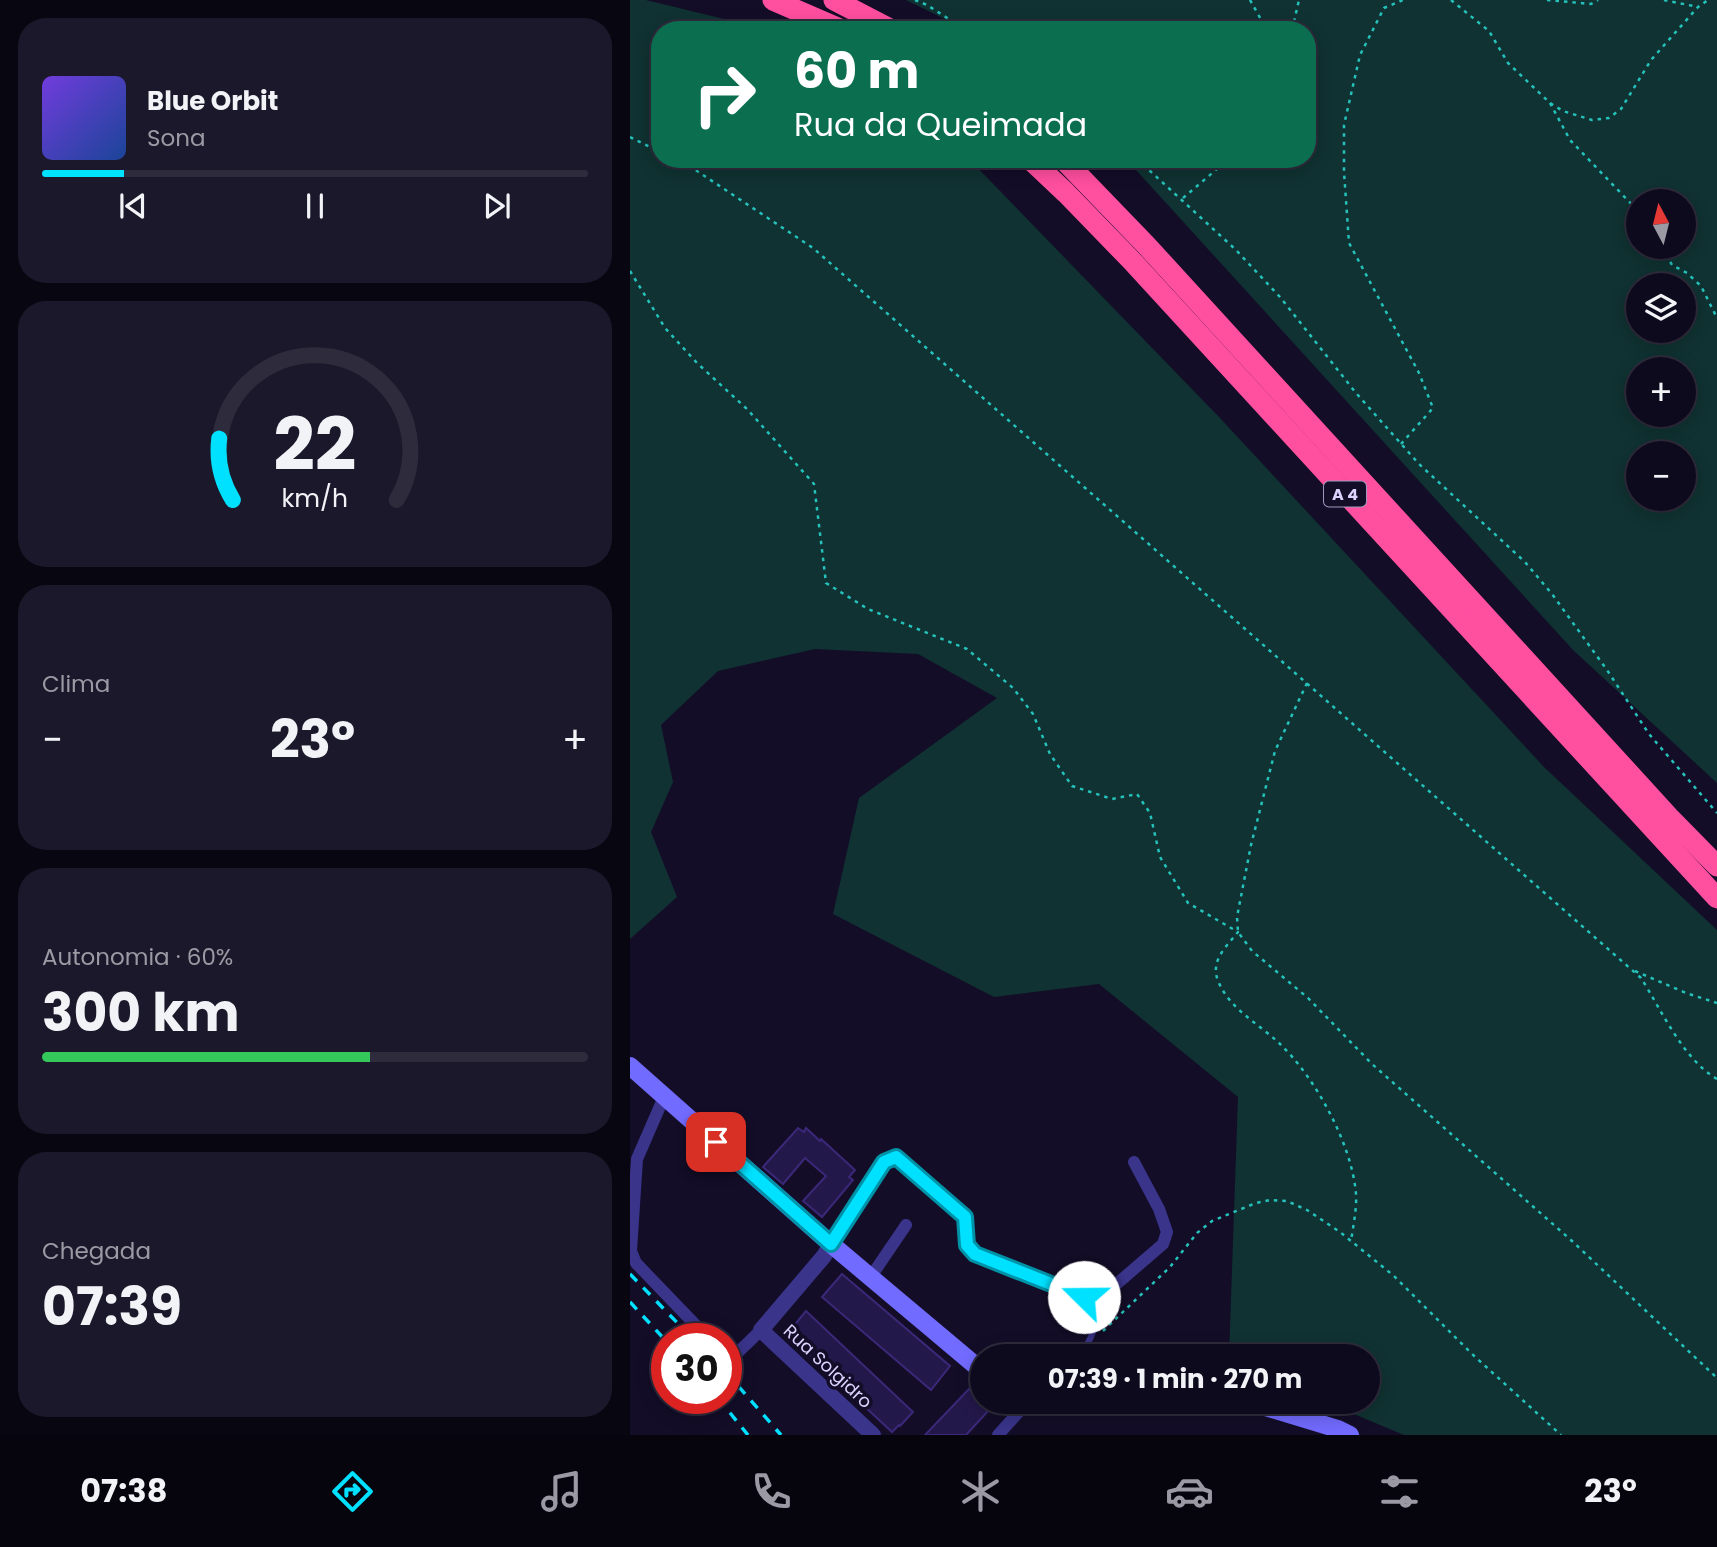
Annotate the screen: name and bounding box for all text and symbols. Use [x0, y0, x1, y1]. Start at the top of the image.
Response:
text: 60 m [794, 37, 919, 105]
icon: right [679, 49, 770, 140]
text: Blue Orbit [147, 83, 278, 119]
text: Rua da Queimada [794, 102, 1087, 147]
text: Sona [147, 122, 206, 154]
icon: previous [114, 187, 152, 225]
icon: pause [296, 187, 334, 225]
icon: next [478, 187, 516, 225]
north arrow [1626, 189, 1696, 259]
map controls [1626, 189, 1696, 511]
button: layers [1626, 273, 1696, 343]
button: + [1626, 357, 1696, 427]
text: 22 [273, 395, 357, 496]
button: − [1626, 441, 1696, 511]
text: km/h [282, 481, 348, 516]
road number: A 4 [1324, 481, 1366, 506]
text: Clima [42, 668, 110, 700]
text: 23° [270, 703, 355, 776]
text: − [42, 713, 63, 766]
text: + [562, 713, 588, 766]
text: Autonomia · 60% [42, 941, 233, 973]
text: 300 km [42, 976, 240, 1049]
pin [686, 1112, 746, 1172]
icon: arrive [697, 1123, 735, 1161]
text: Chegada [42, 1235, 151, 1267]
position arrow [1047, 1260, 1121, 1334]
text: 07:39 [42, 1270, 182, 1343]
street label: Rua Solgidro [778, 1318, 878, 1414]
speed limit sign: 30 [651, 1323, 742, 1414]
text: 07:39 · 1 min · 270 m [1048, 1361, 1302, 1397]
icon: directions [328, 1467, 377, 1516]
icon: music [537, 1467, 586, 1516]
icon: phone [747, 1467, 796, 1516]
icon: climate [956, 1467, 1005, 1516]
icon: car [1165, 1467, 1214, 1516]
icon: filters [1375, 1467, 1424, 1516]
text: 07:38 [80, 1468, 167, 1513]
text: 23° [1584, 1468, 1637, 1513]

